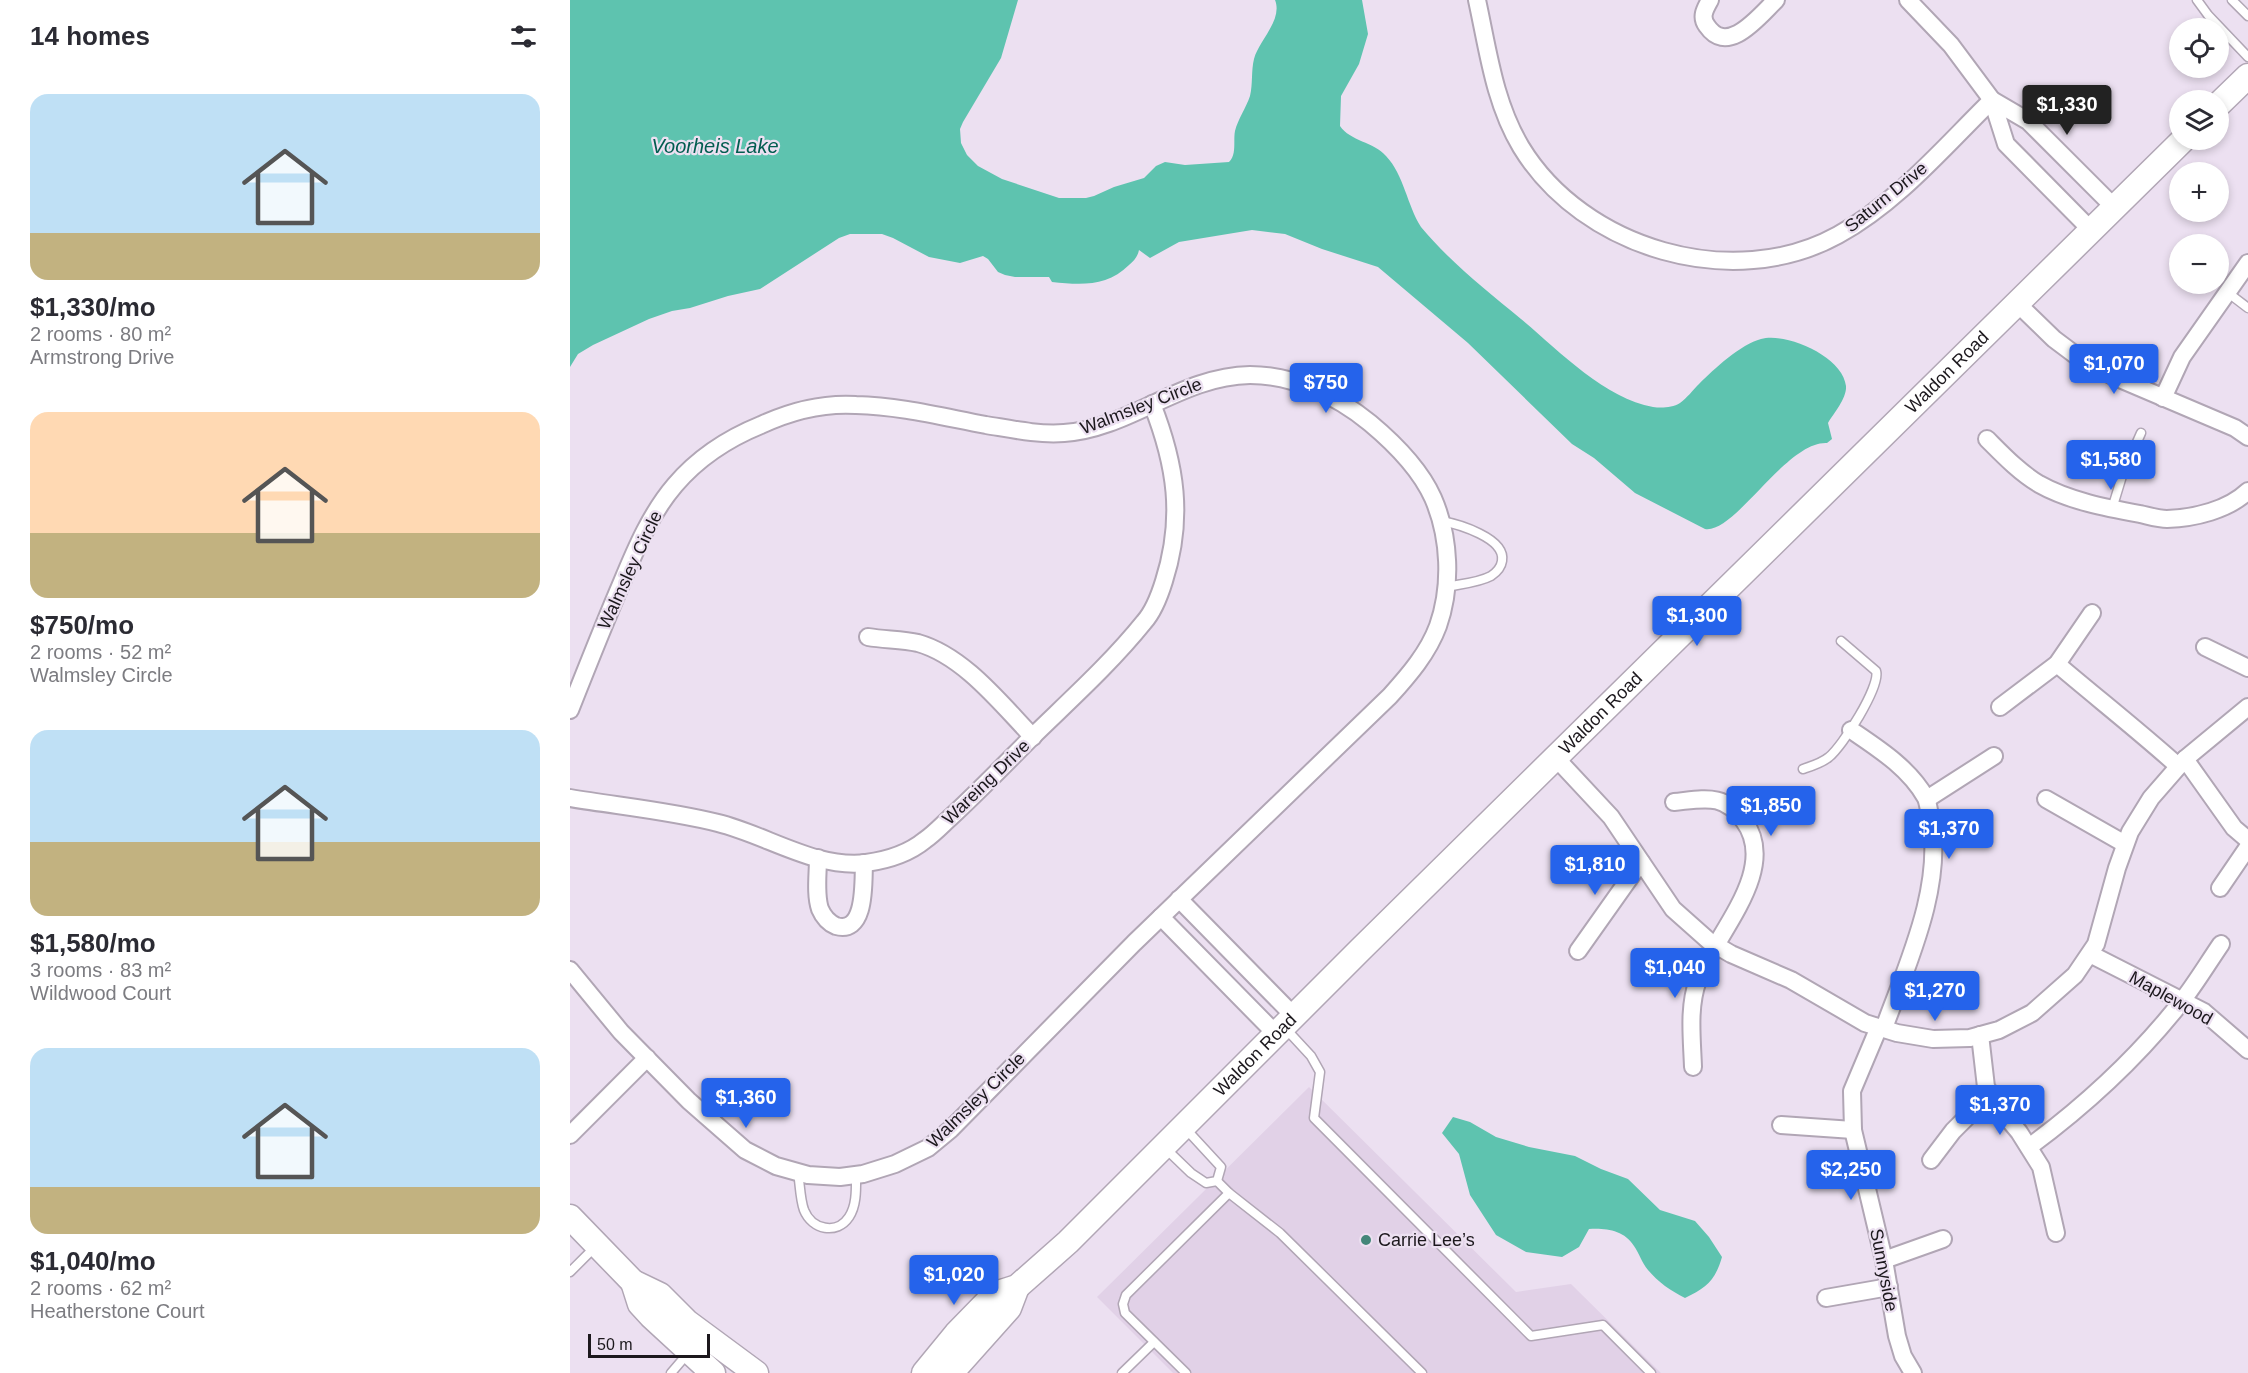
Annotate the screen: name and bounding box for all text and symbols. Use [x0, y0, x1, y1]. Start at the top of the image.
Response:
map controls [2169, 18, 2229, 294]
button: locate [2169, 18, 2229, 78]
icon: filters [507, 20, 540, 53]
text: 14 homes [30, 21, 150, 51]
pin: $1,330 [2018, 85, 2116, 136]
button: layers [2169, 90, 2229, 150]
text: $1,330 [2036, 93, 2098, 115]
icon: home [231, 133, 339, 241]
water label: Voorheis Lake [651, 135, 779, 157]
street label: Saturn Drive [1841, 158, 1931, 236]
button: + [2169, 162, 2229, 222]
button: − [2169, 234, 2229, 294]
text: $1,330/mo [30, 292, 156, 322]
text: 2 rooms · 80 m² [30, 323, 171, 345]
street label: Waldon Road [1901, 327, 1993, 417]
pin: $1,070 [2065, 344, 2163, 395]
text: Armstrong Drive [30, 346, 174, 368]
text: $1,070 [2083, 352, 2145, 374]
pin: $750 [1290, 363, 1362, 414]
text: $750 [1304, 371, 1348, 393]
street label: Walmsley Circle [1078, 374, 1204, 438]
pin: $1,580 [2062, 440, 2160, 491]
text: $1,580 [2080, 448, 2142, 470]
icon: home [231, 451, 339, 559]
street label: Walmsley Circle [594, 508, 666, 632]
pin: $1,300 [1648, 596, 1746, 647]
text: $1,300 [1666, 604, 1728, 626]
text: $750/mo [30, 610, 134, 640]
text: 2 rooms · 52 m² [30, 641, 171, 663]
text: Walmsley Circle [30, 664, 173, 686]
street label: Waldon Road [1555, 668, 1646, 758]
street label: Wareing Drive [938, 735, 1034, 829]
icon: home [231, 769, 339, 877]
pin: $1,850 [1722, 786, 1820, 837]
text: $1,850 [1740, 794, 1802, 816]
pin: $1,370 [1900, 809, 1998, 860]
text: $1,370 [1918, 817, 1980, 839]
pin: $1,810 [1546, 845, 1644, 896]
text: $1,810 [1564, 853, 1626, 875]
text: $1,580/mo [30, 928, 156, 958]
pin: $1,040 [1626, 948, 1724, 999]
text: $1,040 [1644, 956, 1706, 978]
text: 3 rooms · 83 m² [30, 959, 171, 981]
street label: Maplewood [2126, 967, 2216, 1029]
pin: $1,270 [1886, 971, 1984, 1022]
text: $1,270 [1904, 979, 1966, 1001]
text: Wildwood Court [30, 982, 171, 1004]
street label: Waldon Road [1210, 1009, 1301, 1100]
street label: Walmsley Circle [923, 1048, 1029, 1152]
pin: $1,360 [697, 1078, 795, 1129]
pin: $1,370 [1951, 1085, 2049, 1136]
text: $1,360 [715, 1086, 777, 1108]
icon: home [231, 1087, 339, 1195]
text: $1,370 [1969, 1093, 2031, 1115]
pin: $2,250 [1802, 1150, 1900, 1201]
text: $2,250 [1820, 1158, 1882, 1180]
street label: Sunnyside [1866, 1227, 1902, 1313]
place label: Carrie Lee’s [1378, 1230, 1475, 1250]
marker: Carrie Lee’s [1359, 1233, 1373, 1247]
text: $1,040/mo [30, 1246, 156, 1276]
pin: $1,020 [905, 1255, 1003, 1306]
text: $1,020 [923, 1263, 985, 1285]
text: 2 rooms · 62 m² [30, 1277, 171, 1299]
text: Heatherstone Court [30, 1300, 205, 1322]
scale bar [588, 1331, 710, 1358]
text: 50 m [597, 1336, 633, 1353]

